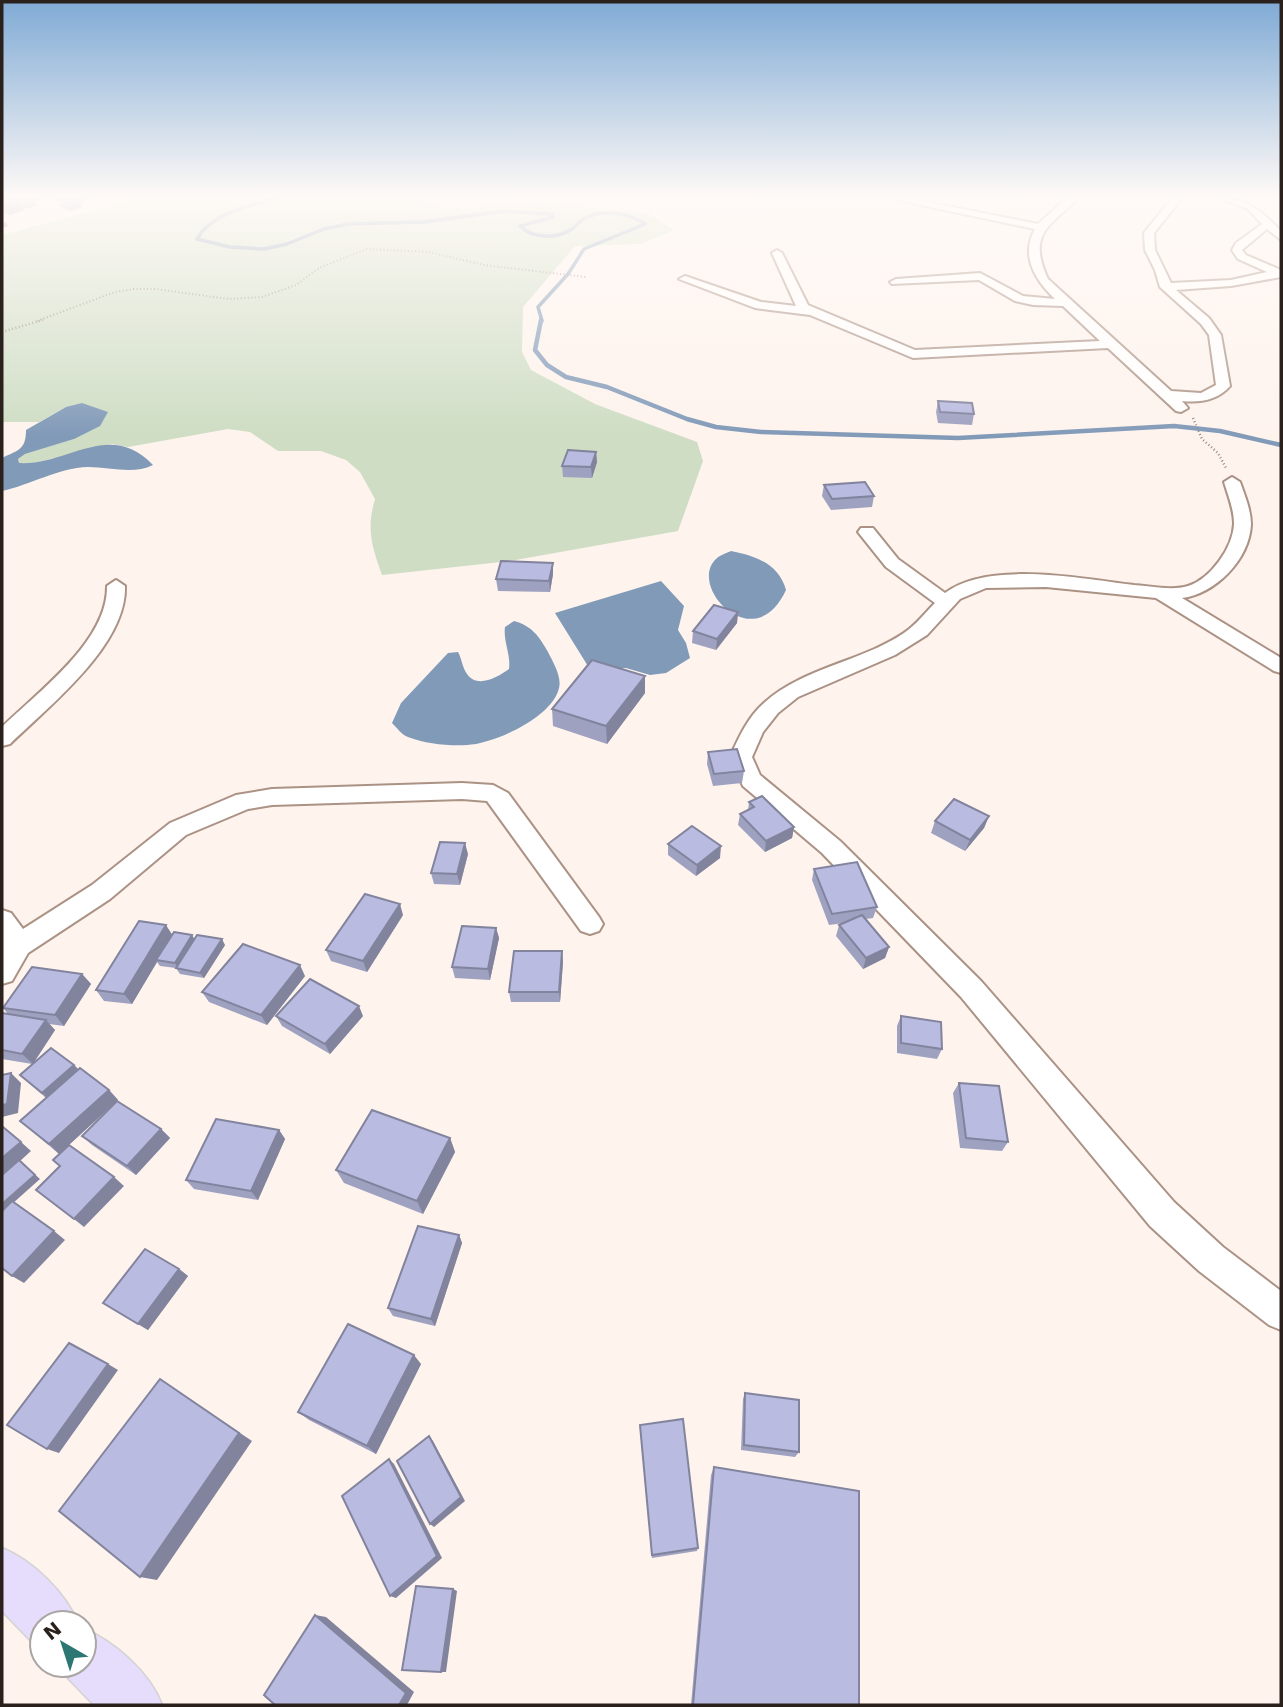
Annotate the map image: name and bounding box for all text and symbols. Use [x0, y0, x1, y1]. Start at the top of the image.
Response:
north arrow [28, 1609, 98, 1679]
text: N [39, 1617, 65, 1644]

